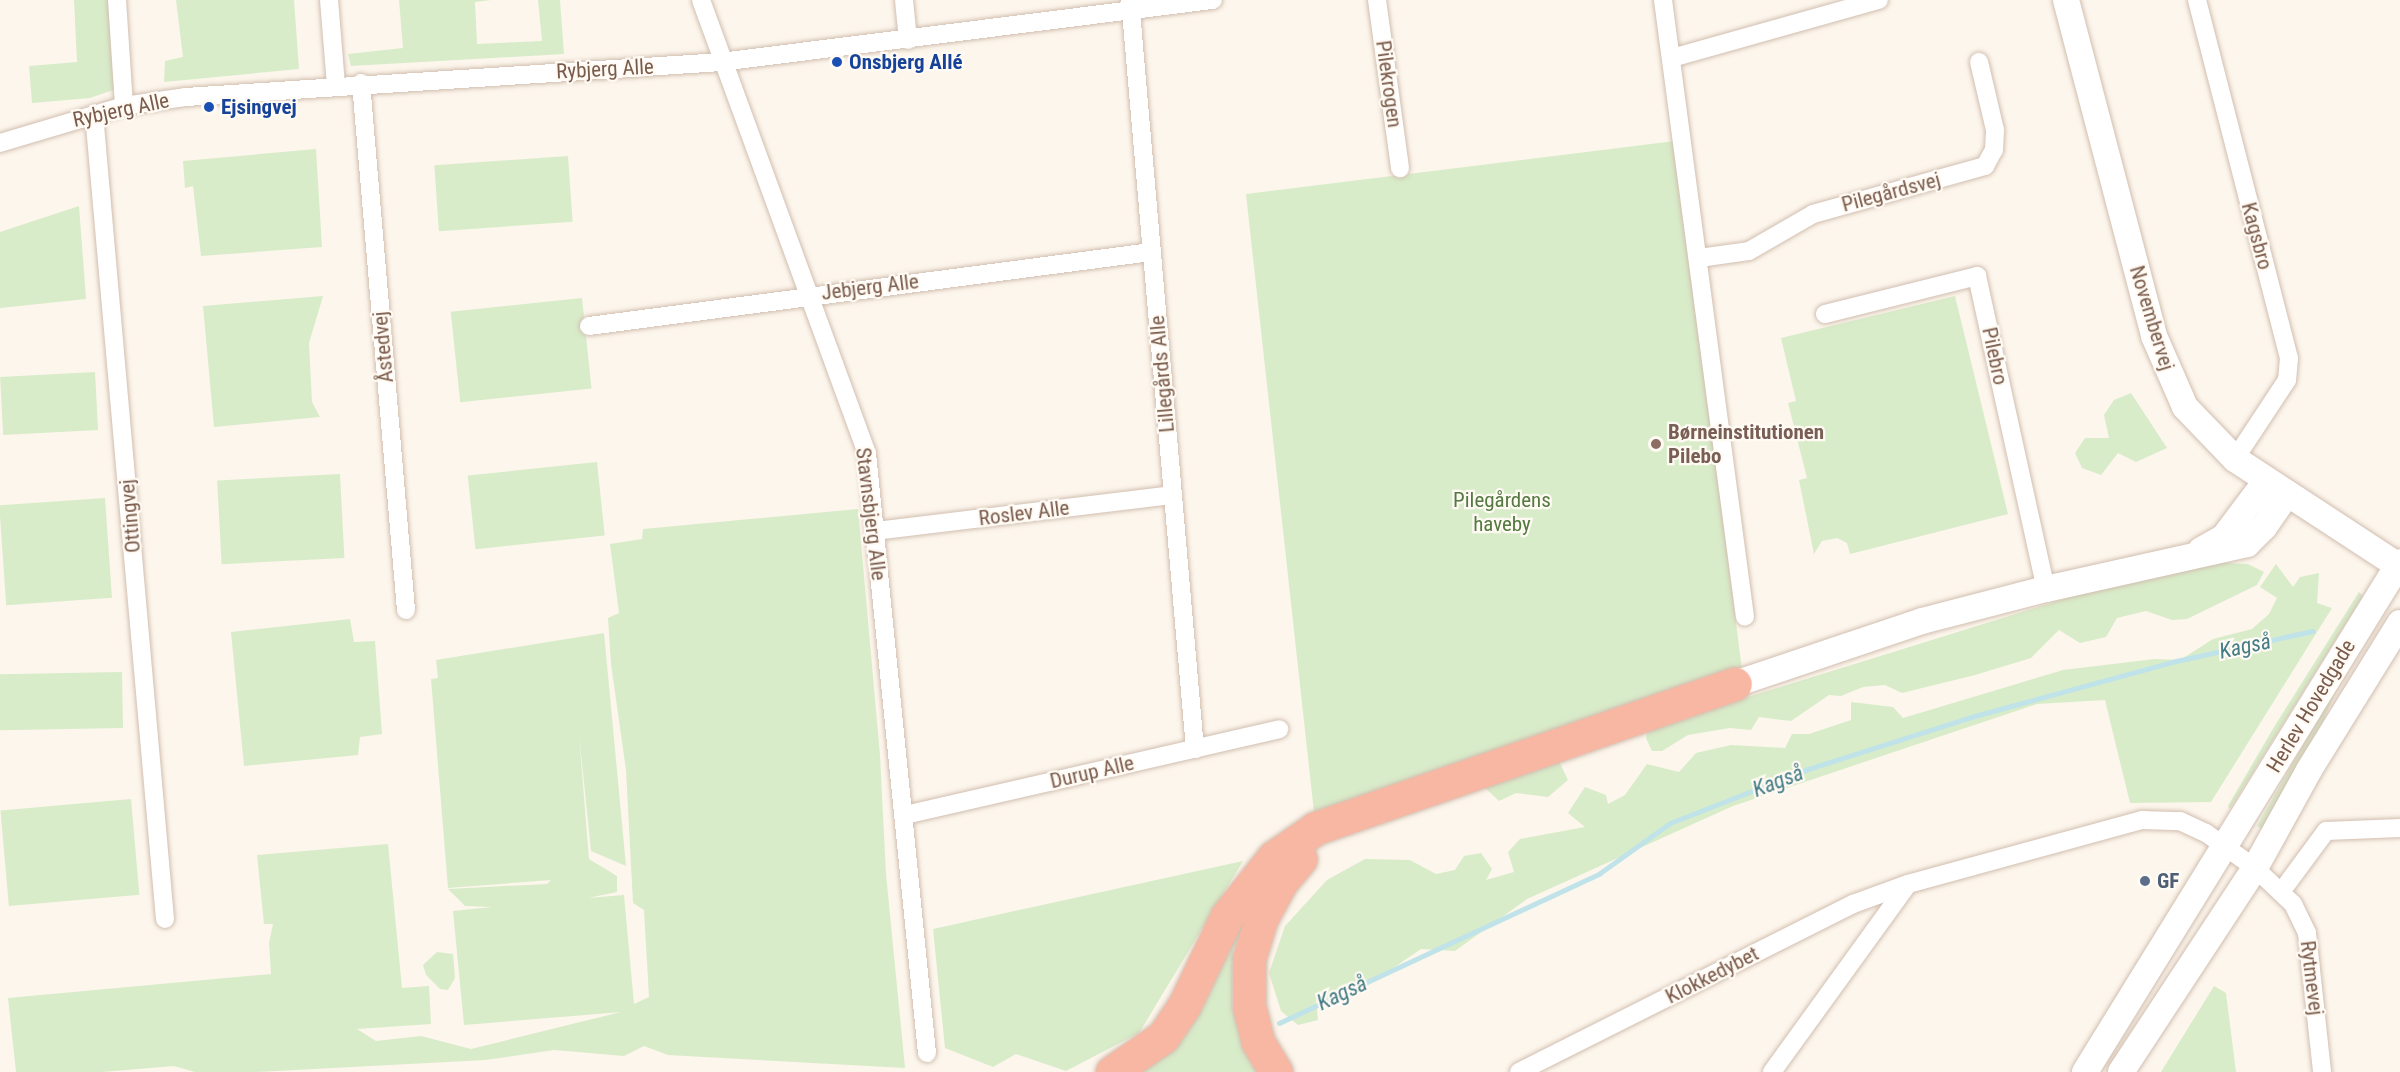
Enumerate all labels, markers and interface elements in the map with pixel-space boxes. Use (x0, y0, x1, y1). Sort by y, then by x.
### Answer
street label: Pilekrogen (1370, 39, 1408, 129)
place label: Onsbjerg Allé (849, 49, 962, 75)
street label: Rybjerg Alle (556, 54, 654, 84)
marker: Onsbjerg Allé (830, 55, 844, 69)
street label: Rybjerg Alle (71, 88, 171, 132)
place label: Ejsingvej (221, 94, 297, 120)
marker: Ejsingvej (202, 100, 216, 114)
street label: Pilegårdsvej (1839, 167, 1943, 217)
street label: Kagsbro (2236, 200, 2278, 272)
street label: Novembervej (2124, 263, 2180, 373)
street label: Jebjerg Alle (820, 269, 920, 305)
street label: Åstedvej (367, 310, 399, 384)
street label: Lillegårds Alle (1144, 314, 1180, 434)
street label: Pilebro (1977, 325, 2013, 387)
place label: Børneinstitutionen Pilebo (1668, 419, 1824, 469)
marker: Børneinstitutionen Pilebo (1649, 437, 1663, 451)
street label: Stavnsbjerg Alle (850, 446, 892, 582)
street label: Ottingvej (114, 478, 146, 554)
park label: Pilegårdens haveby (1453, 487, 1551, 537)
street label: Roslev Alle (977, 495, 1071, 531)
water label: Kagså (2217, 628, 2273, 664)
street label: Herlev Hovedgade (2261, 635, 2361, 777)
street label: Durup Alle (1048, 750, 1136, 794)
water label: Kagså (1749, 759, 1807, 803)
place label: GF (2157, 868, 2179, 894)
marker: GF (2138, 874, 2152, 888)
street label: Rytmevej (2295, 939, 2329, 1017)
street label: Klokkedybet (1661, 941, 1763, 1009)
water label: Kagså (1313, 970, 1371, 1016)

